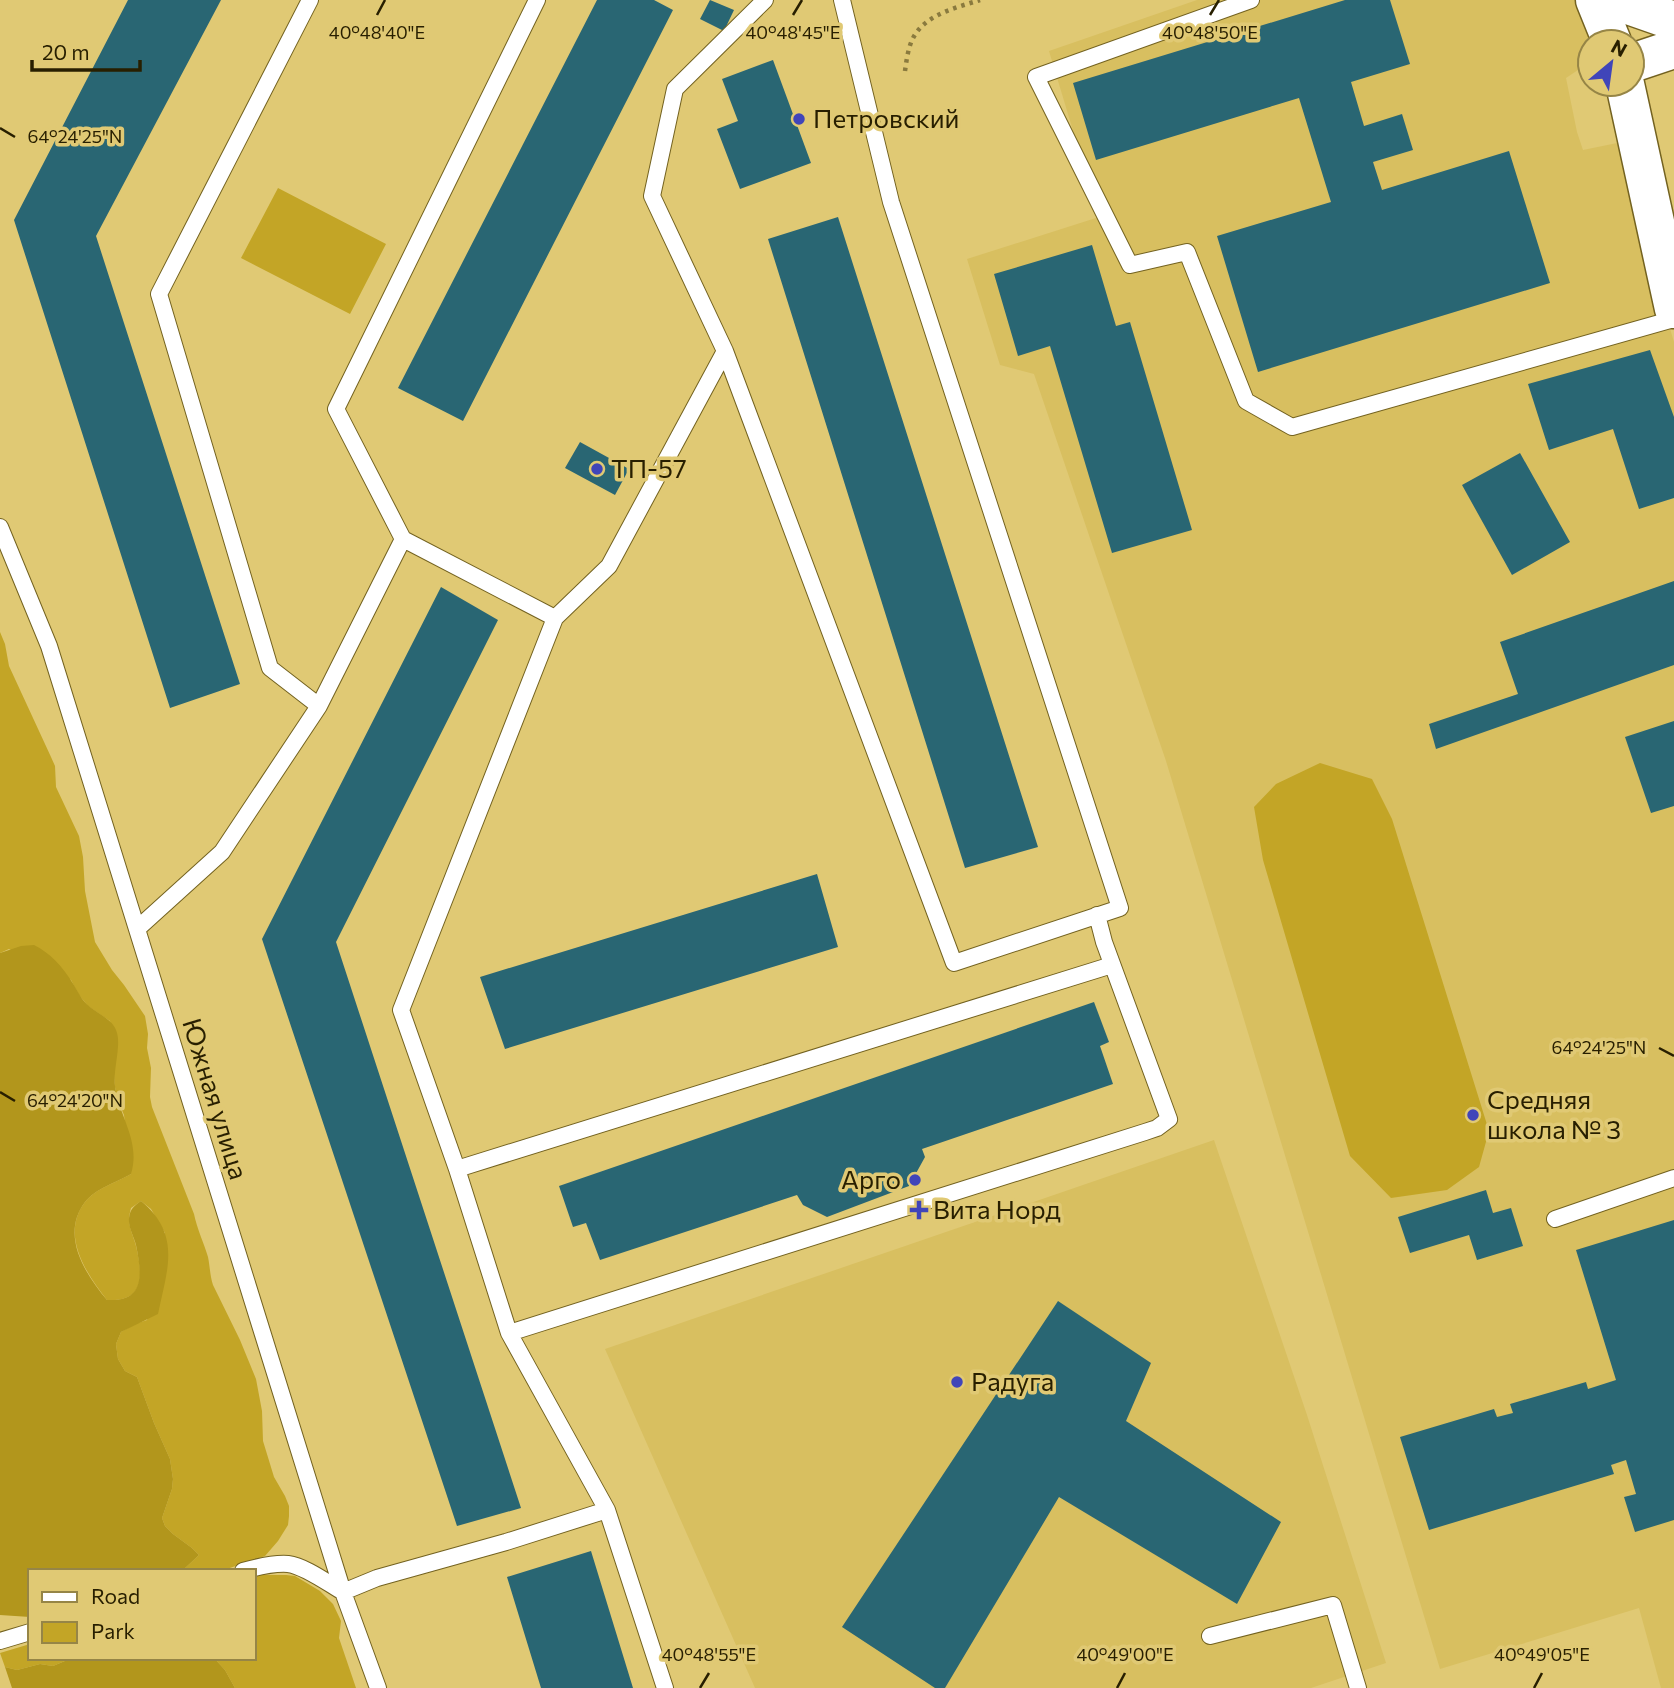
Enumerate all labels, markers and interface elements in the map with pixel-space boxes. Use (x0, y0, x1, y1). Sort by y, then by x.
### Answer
text: 40°48'40"E (329, 21, 425, 43)
text: 40°48'45"E (746, 21, 840, 43)
text: 40°48'50"E (1162, 21, 1258, 43)
scale bar (32, 28, 140, 72)
north arrow (1576, 28, 1646, 98)
text: N (1608, 34, 1631, 61)
text: 20 m (42, 39, 90, 64)
place label: Петровский (813, 102, 959, 133)
marker: Петровский (791, 111, 807, 127)
text: 64°24'25"N (28, 125, 122, 147)
place label: ТП-57 (611, 452, 687, 483)
marker: ТП-57 (589, 461, 605, 477)
street label: Южная улица (177, 1014, 256, 1183)
text: 64°24'25"N (1552, 1036, 1646, 1058)
place label: Средняя школа № 3 (1487, 1083, 1621, 1144)
text: 64°24'20"N (27, 1089, 123, 1111)
marker: Средняя школа № 3 (1465, 1107, 1481, 1123)
place label: Арго (841, 1163, 901, 1194)
marker: Арго (907, 1172, 923, 1188)
place label: Вита Норд (933, 1193, 1061, 1224)
marker: Вита Норд (911, 1202, 927, 1218)
place label: Радуга (971, 1365, 1054, 1396)
marker: Радуга (949, 1374, 965, 1390)
legend (28, 1569, 256, 1660)
text: Road (91, 1583, 140, 1608)
text: Park (91, 1618, 135, 1643)
text: 40°48'55"E (662, 1643, 756, 1665)
text: 40°49'00"E (1076, 1643, 1174, 1665)
text: 40°49'05"E (1494, 1643, 1590, 1665)

